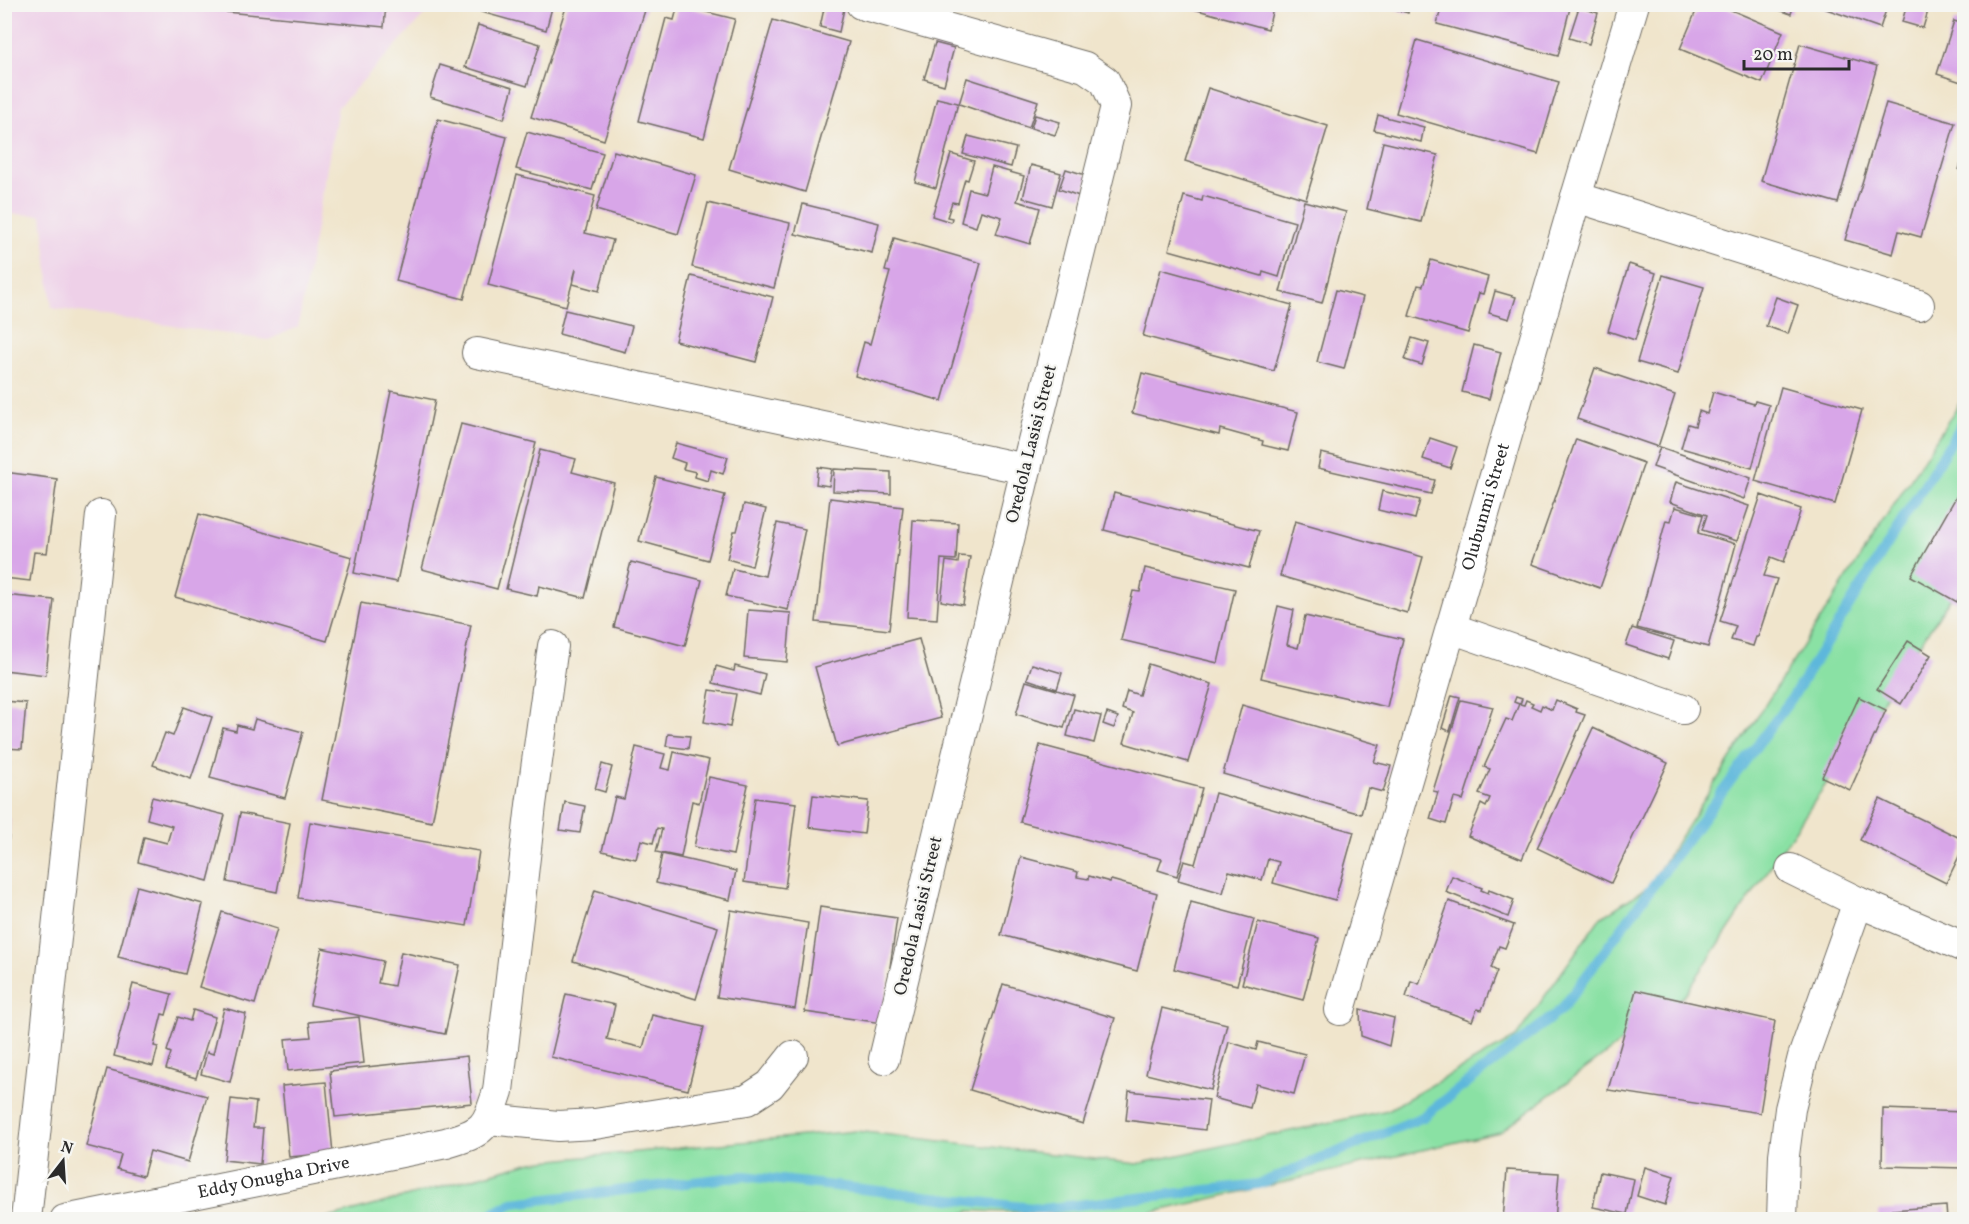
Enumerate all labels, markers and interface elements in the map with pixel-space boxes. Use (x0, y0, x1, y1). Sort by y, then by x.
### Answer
scale bar (1744, 33, 1849, 71)
text: 20 m (1753, 43, 1793, 68)
street label: Oredola Lasisi Street (1000, 362, 1064, 526)
street label: Olubunmi Street (1456, 440, 1516, 573)
street label: Oredola Lasisi Street (889, 834, 949, 998)
north arrow (33, 1131, 93, 1191)
text: N (58, 1136, 76, 1161)
street label: Eddy Onugha Drive (196, 1150, 352, 1205)

